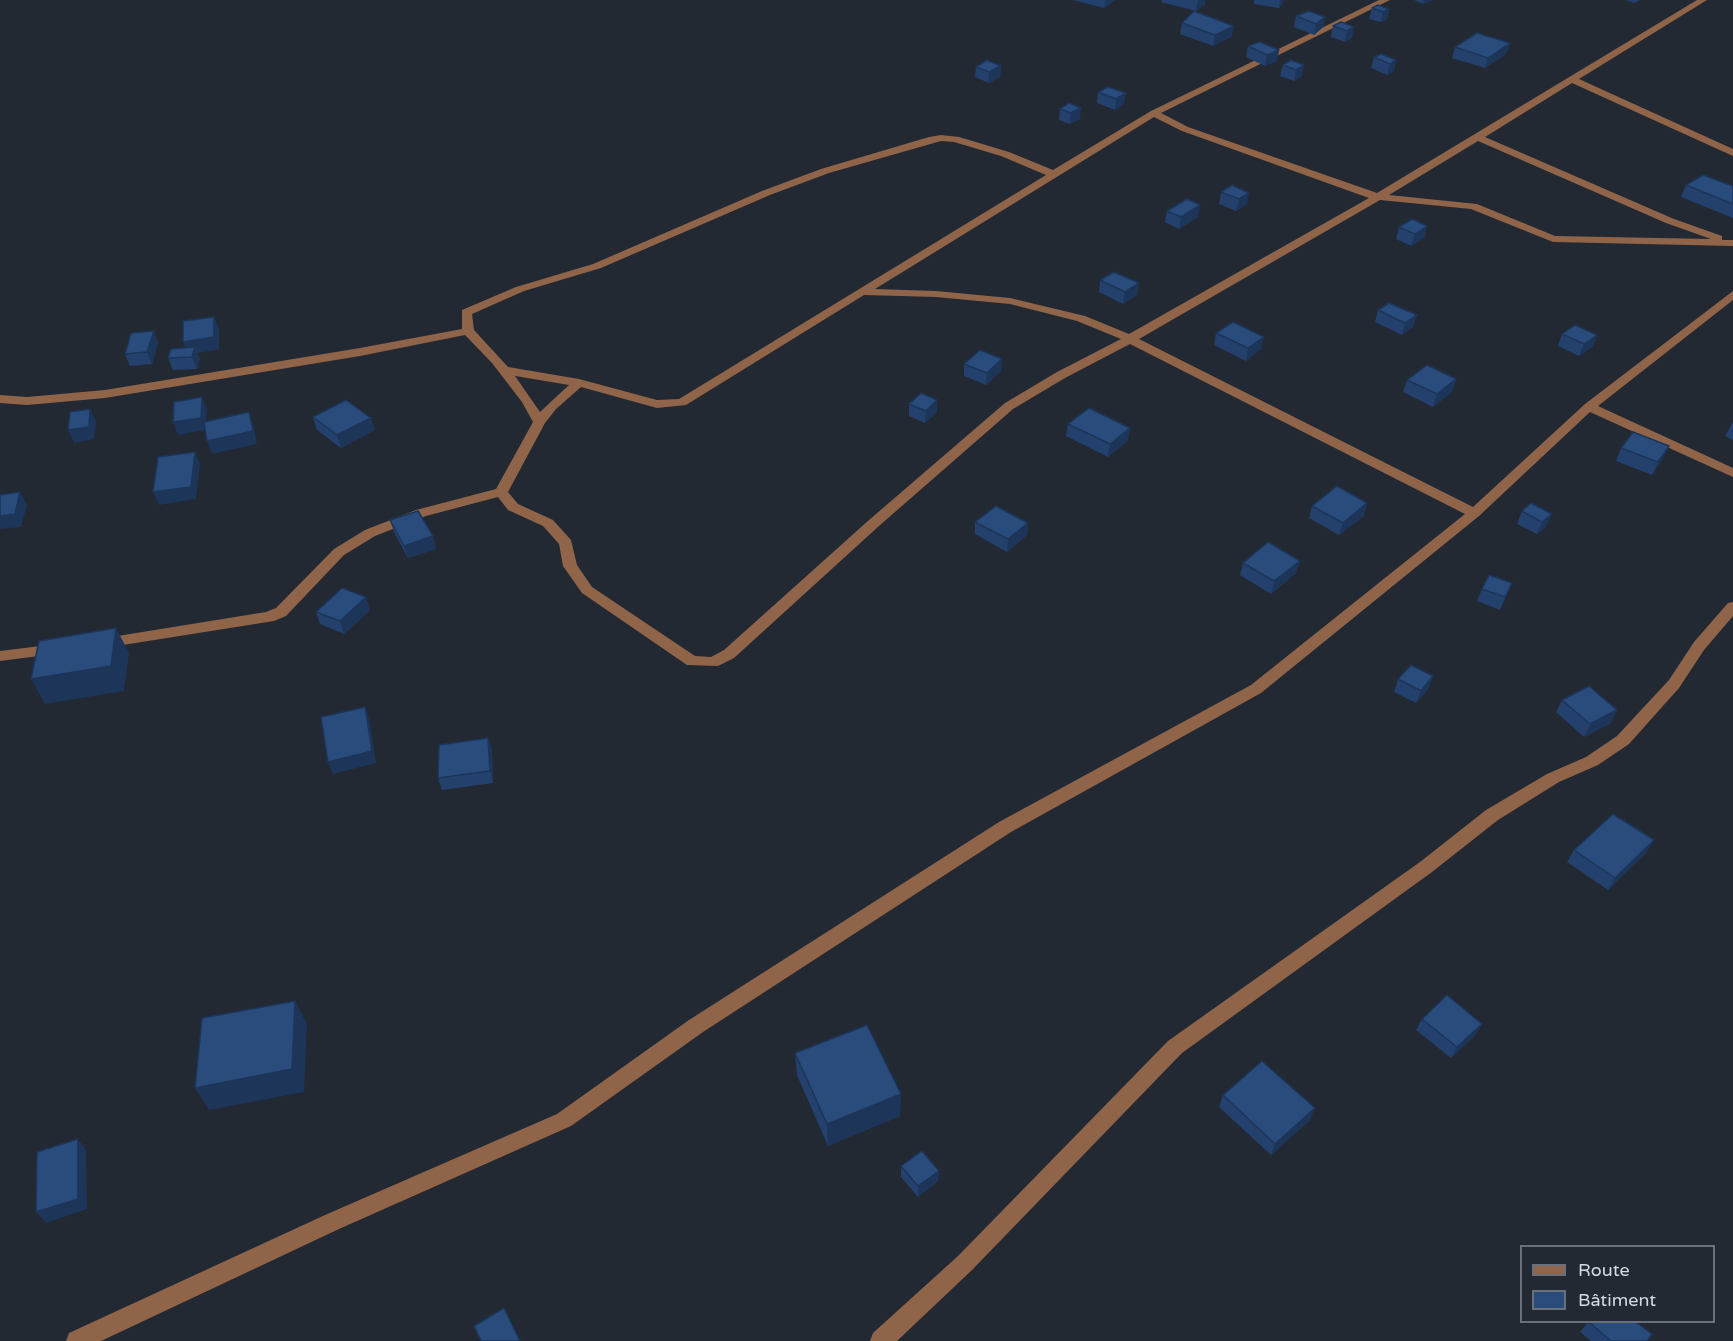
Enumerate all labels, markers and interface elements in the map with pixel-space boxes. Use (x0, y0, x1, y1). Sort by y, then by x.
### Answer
legend (1520, 1245, 1715, 1323)
text: Route (1578, 1259, 1630, 1281)
text: Bâtiment (1578, 1289, 1656, 1311)

